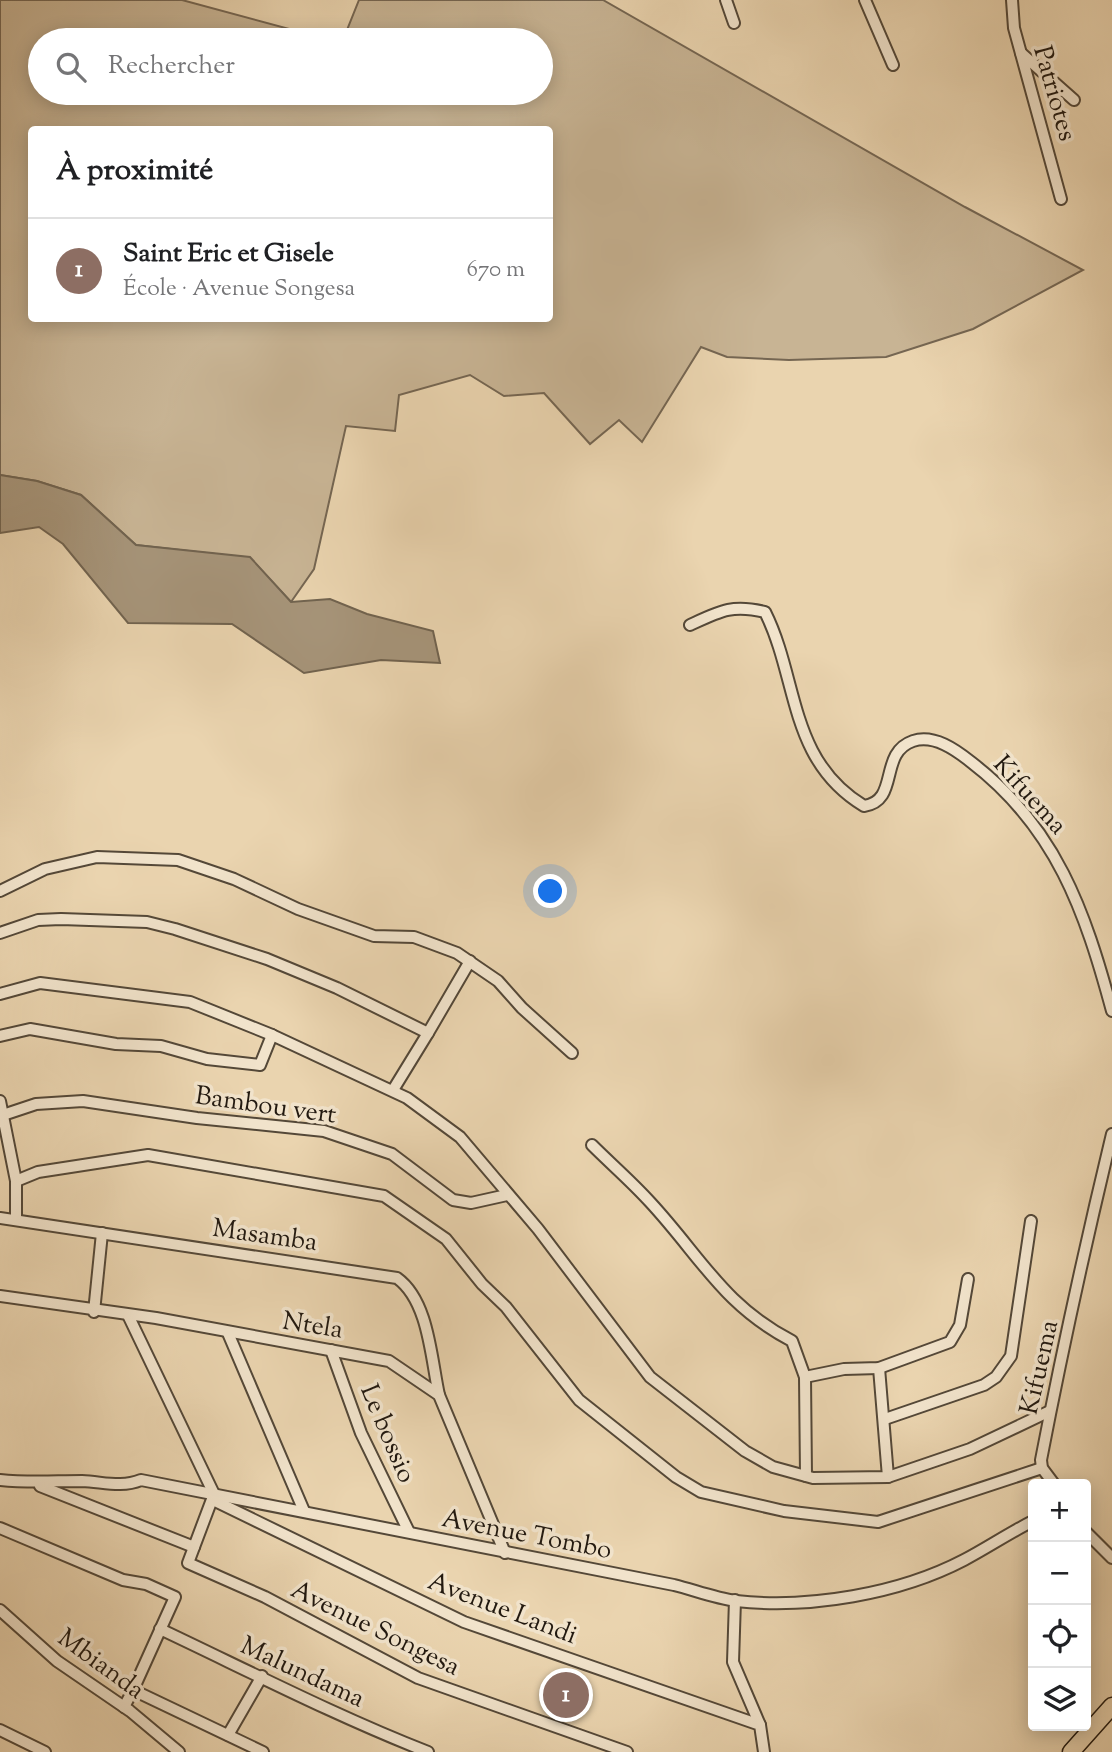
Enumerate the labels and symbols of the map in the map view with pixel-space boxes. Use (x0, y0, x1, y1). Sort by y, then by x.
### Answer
street label: Patriotes (1022, 42, 1085, 146)
street label: Kifuema (983, 748, 1075, 844)
your location (533, 874, 567, 908)
street label: Bambou vert (193, 1078, 339, 1135)
street label: Masamba (210, 1211, 319, 1262)
street label: Ntela (280, 1303, 346, 1349)
street label: Kifuema (1012, 1317, 1069, 1418)
street label: Le bossio (349, 1379, 424, 1489)
street label: Avenue Tombo (438, 1501, 615, 1570)
street label: Avenue Landi (422, 1564, 582, 1655)
street label: Avenue Songesa (284, 1572, 466, 1686)
street label: Mbianda (49, 1621, 152, 1709)
street label: Malundama (234, 1628, 370, 1718)
pin: 1 (543, 1669, 589, 1721)

